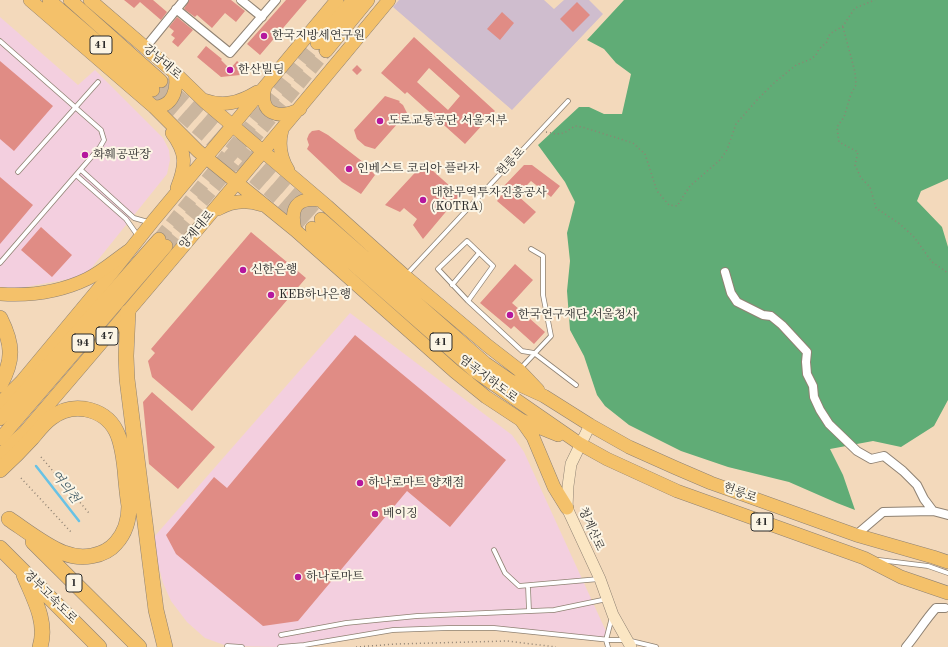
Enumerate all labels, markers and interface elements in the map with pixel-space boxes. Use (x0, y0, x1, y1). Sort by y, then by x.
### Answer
place label: 한국지방세연구원 (272, 29, 365, 43)
marker: 한국지방세연구원 (259, 31, 269, 41)
road number: 41 (90, 36, 112, 54)
street label: 강남대로 (140, 41, 184, 83)
place label: 한산빌딩 (238, 63, 284, 77)
marker: 한산빌딩 (225, 65, 235, 75)
place label: 도로교통공단 서울지부 (388, 114, 507, 128)
marker: 도로교통공단 서울지부 (375, 116, 385, 126)
street label: 헌릉로 (494, 144, 528, 180)
place label: 화훼공판장 (93, 148, 151, 162)
marker: 화훼공판장 (80, 150, 90, 160)
place label: 인베스트 코리아 플라자 (357, 162, 480, 176)
marker: 인베스트 코리아 플라자 (344, 164, 354, 174)
place label: 대한무역투자진흥공사 (KOTRA) (431, 186, 547, 214)
marker: 대한무역투자진흥공사 (KOTRA) (418, 195, 428, 205)
street label: 양재대로 (177, 208, 217, 252)
place label: 신한은행 (251, 263, 297, 277)
marker: 신한은행 (238, 265, 248, 275)
place label: KEB하나은행 (279, 288, 351, 302)
marker: KEB하나은행 (266, 290, 276, 300)
place label: 한국연구재단 서울청사 (518, 308, 637, 322)
marker: 한국연구재단 서울청사 (505, 310, 515, 320)
road number: 47 (96, 327, 118, 345)
road number: 41 (430, 333, 452, 351)
road number: 94 (72, 334, 94, 352)
street label: 염곡지하도로 (456, 352, 520, 406)
water label: 여의천 (47, 467, 83, 507)
place label: 하나로마트 양재점 (368, 476, 464, 490)
marker: 하나로마트 양재점 (355, 478, 365, 488)
street label: 헌릉로 (721, 480, 759, 506)
street label: 청계산로 (575, 505, 607, 553)
place label: 베이징 (383, 507, 418, 521)
marker: 베이징 (370, 509, 380, 519)
road number: 41 (751, 513, 773, 531)
street label: 경부고속도로 (20, 567, 80, 627)
place label: 하나로마트 (306, 570, 364, 584)
marker: 하나로마트 (293, 572, 303, 582)
road number: 1 (66, 574, 82, 592)

